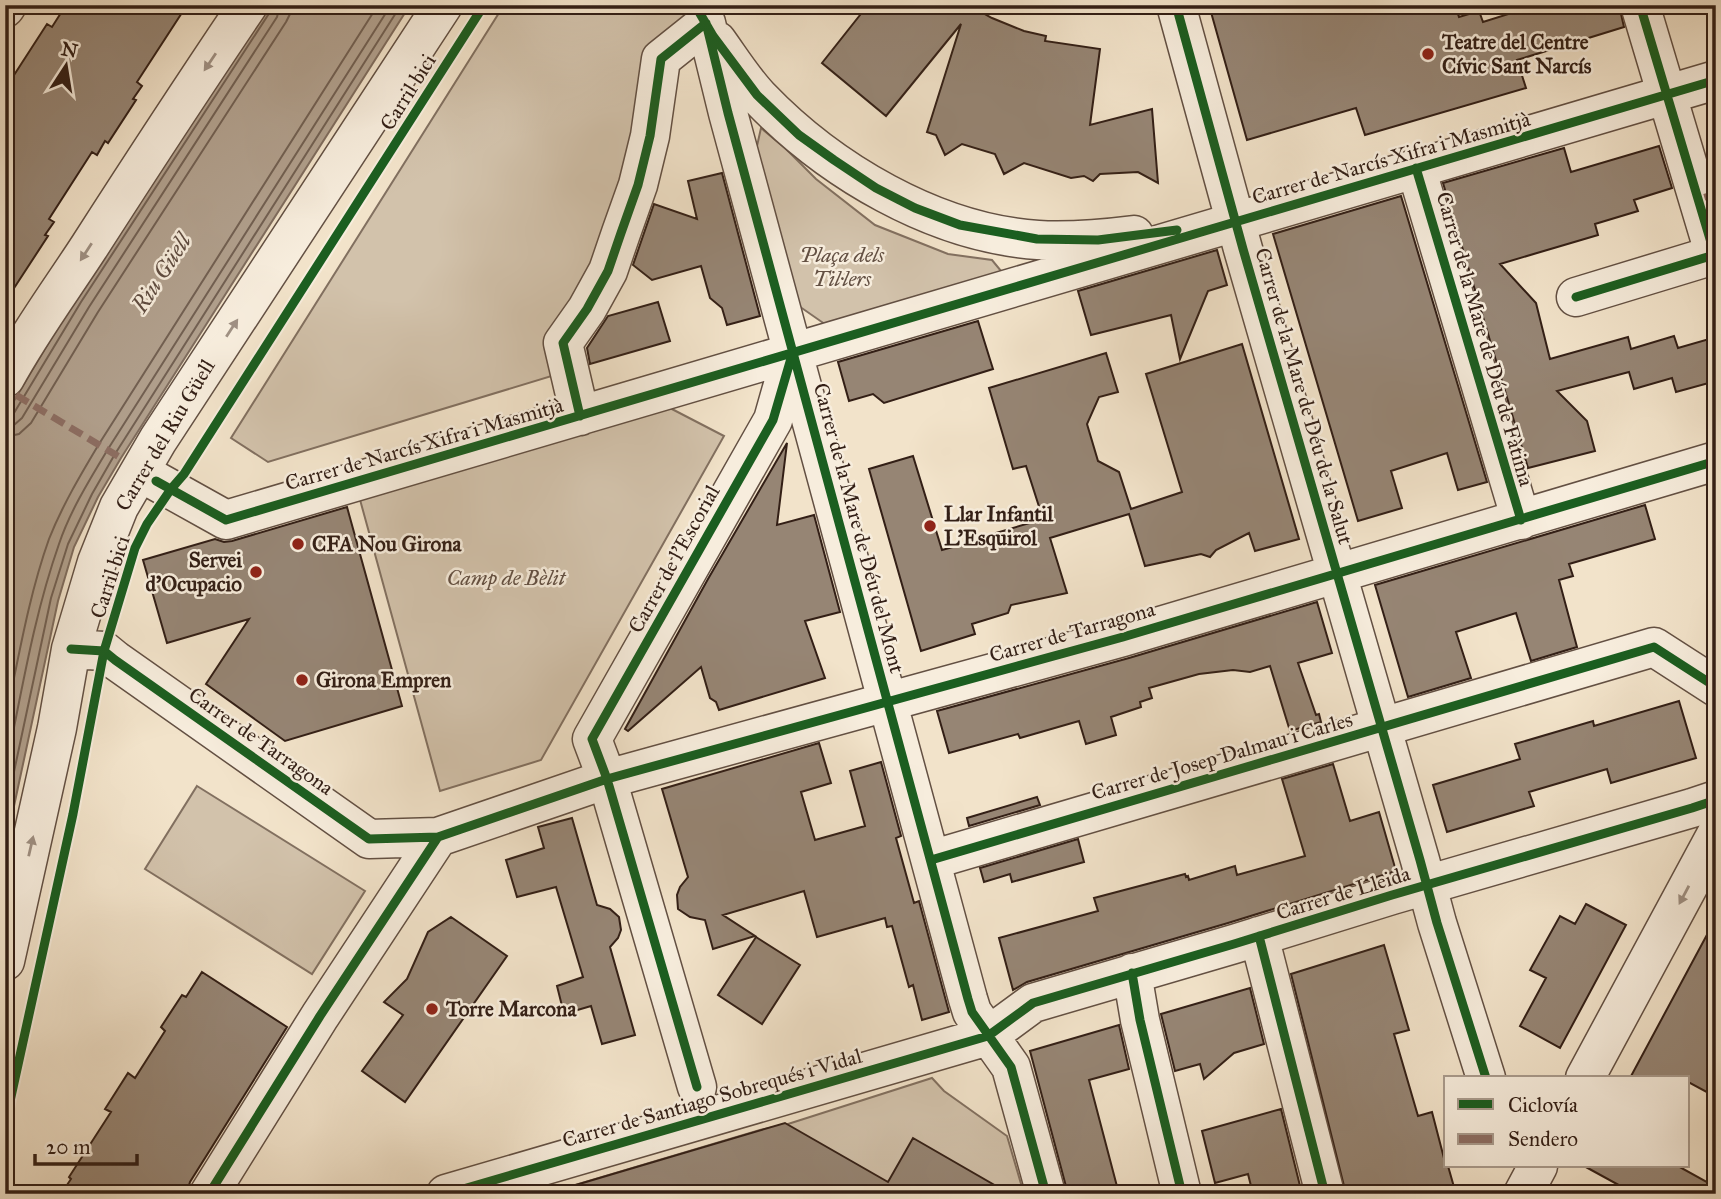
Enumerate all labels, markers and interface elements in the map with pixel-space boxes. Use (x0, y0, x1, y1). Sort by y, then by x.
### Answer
place label: Teatre del Centre Cívic Sant Narcís (1441, 29, 1592, 79)
north arrow (32, 32, 102, 102)
text: N (59, 37, 80, 63)
marker: Teatre del Centre Cívic Sant Narcís (1420, 46, 1436, 62)
street label: Carril bici (374, 49, 442, 135)
one-way arrow (204, 52, 217, 71)
street label: Carrer de Narcís Xifra i Masmitjà (1249, 106, 1533, 210)
street label: Carrer de la Mare de Déu de Fàtima (1430, 189, 1540, 489)
water label: Riu Güell (125, 227, 198, 318)
park label: Plaça dels Til·lers (800, 242, 885, 292)
one-way arrow (79, 243, 92, 262)
street label: Carrer de la Mare de Déu de la Salut (1249, 245, 1359, 548)
one-way arrow (225, 318, 238, 337)
street label: Carrer del Riu Güell (110, 354, 221, 515)
street label: Carrer de la Mare de Déu del Mont (808, 380, 910, 677)
street label: Carrer de Narcís Xifra i Masmitjà (282, 392, 566, 496)
street label: Carrer de l'Escorial (623, 480, 726, 637)
place label: Llar Infantil L'Esquirol (944, 501, 1054, 551)
marker: Llar Infantil L'Esquirol (922, 518, 938, 534)
place label: CFA Nou Girona (312, 531, 463, 557)
street label: Carril bici (84, 532, 136, 622)
marker: CFA Nou Girona (290, 536, 306, 552)
place label: Servei d'Ocupacio (146, 547, 242, 597)
marker: Servei d'Ocupacio (248, 564, 264, 580)
park label: Camp de Bèlit (447, 565, 567, 591)
street label: Carrer de Tarragona (986, 596, 1158, 668)
place label: Girona Empren (316, 667, 452, 693)
marker: Girona Empren (294, 672, 310, 688)
street label: Carrer de Tarragona (183, 681, 339, 801)
street label: Carrer de Josep Dalmau i Carles (1088, 706, 1356, 806)
one-way arrow (25, 835, 36, 857)
street label: Carrer de Lleida (1273, 860, 1413, 926)
one-way arrow (1678, 885, 1690, 905)
place label: Torre Marcona (445, 996, 577, 1022)
marker: Torre Marcona (424, 1001, 440, 1017)
street label: Carrer de Santiago Sobrequés i Vidal (559, 1043, 865, 1153)
legend (1444, 1076, 1690, 1168)
text: Ciclovía (1508, 1092, 1578, 1118)
scale bar (35, 1122, 136, 1166)
text: Sendero (1508, 1126, 1578, 1152)
text: 20 m (46, 1134, 91, 1160)

